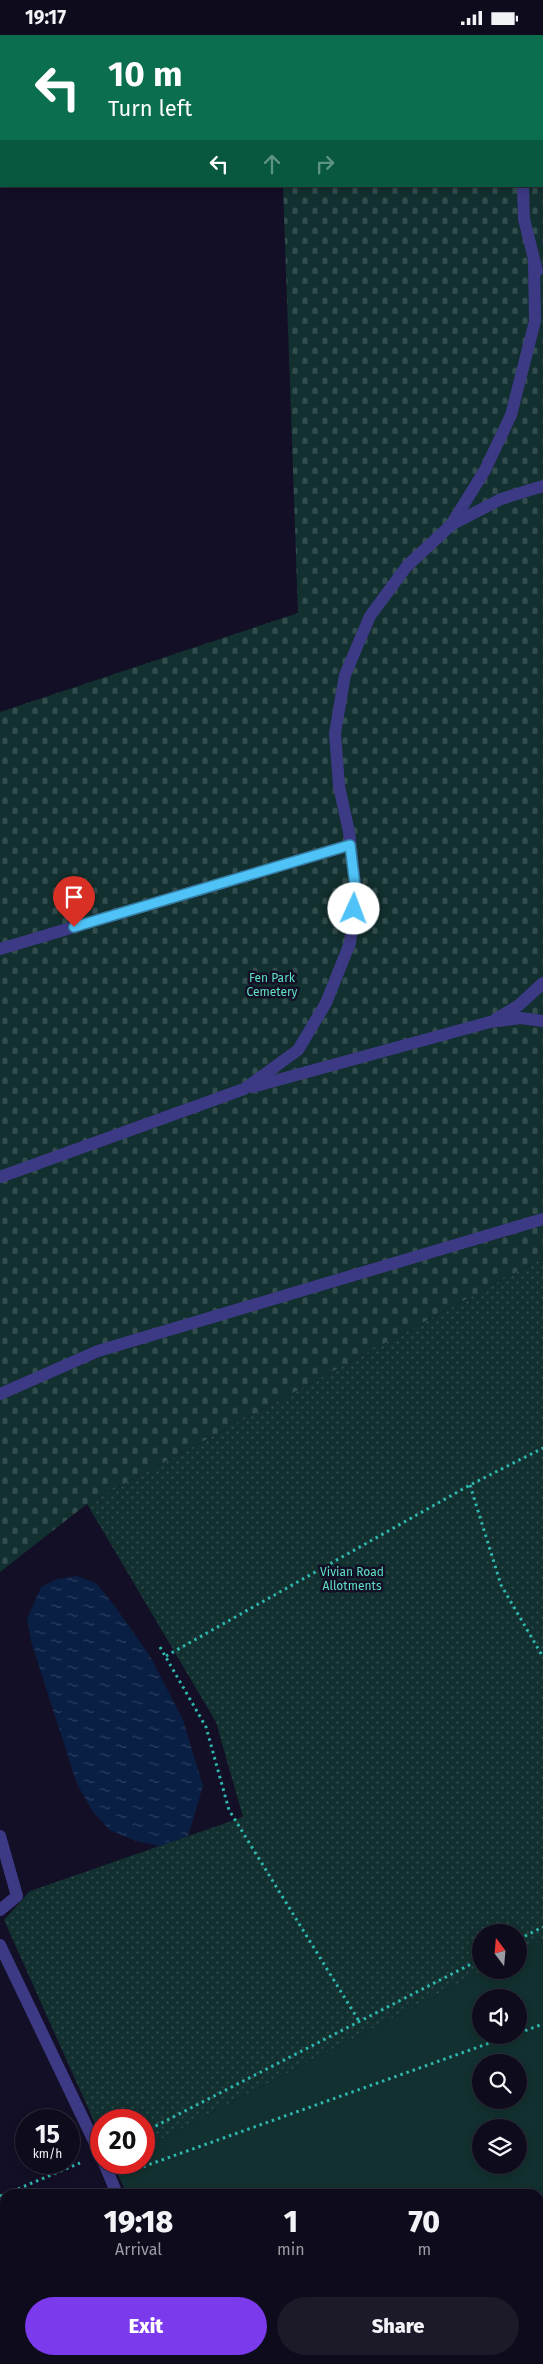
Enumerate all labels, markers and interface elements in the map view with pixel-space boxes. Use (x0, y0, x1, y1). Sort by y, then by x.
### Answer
text: 19:17 (25, 6, 66, 29)
text: 10 m (108, 53, 183, 95)
icon: left (25, 55, 90, 120)
text: Turn left (108, 95, 192, 122)
icon: left (205, 150, 233, 178)
icon: ahead (258, 150, 286, 178)
icon: right (311, 150, 339, 178)
pin (53, 876, 95, 927)
position arrow (327, 882, 379, 934)
icon: arrive (60, 883, 88, 911)
park label: Fen Park Cemetery (246, 971, 298, 999)
park label: Vivian Road Allotments (320, 1565, 384, 1593)
north arrow (472, 1924, 528, 1979)
map controls (472, 1924, 527, 2174)
button: sound (472, 1989, 527, 2044)
button: search (472, 2054, 527, 2109)
speed limit sign: 20 (90, 2109, 155, 2174)
button: layers (472, 2119, 527, 2174)
text: 15 (35, 2120, 60, 2150)
text: km/h (33, 2147, 62, 2161)
text: 19:18 (104, 2204, 173, 2240)
text: 1 (284, 2204, 298, 2240)
text: 70 (408, 2204, 440, 2240)
text: Arrival (115, 2240, 162, 2259)
text: min (277, 2240, 305, 2259)
text: m (417, 2240, 431, 2259)
button: Exit (25, 2297, 267, 2355)
button: Share (277, 2297, 519, 2355)

